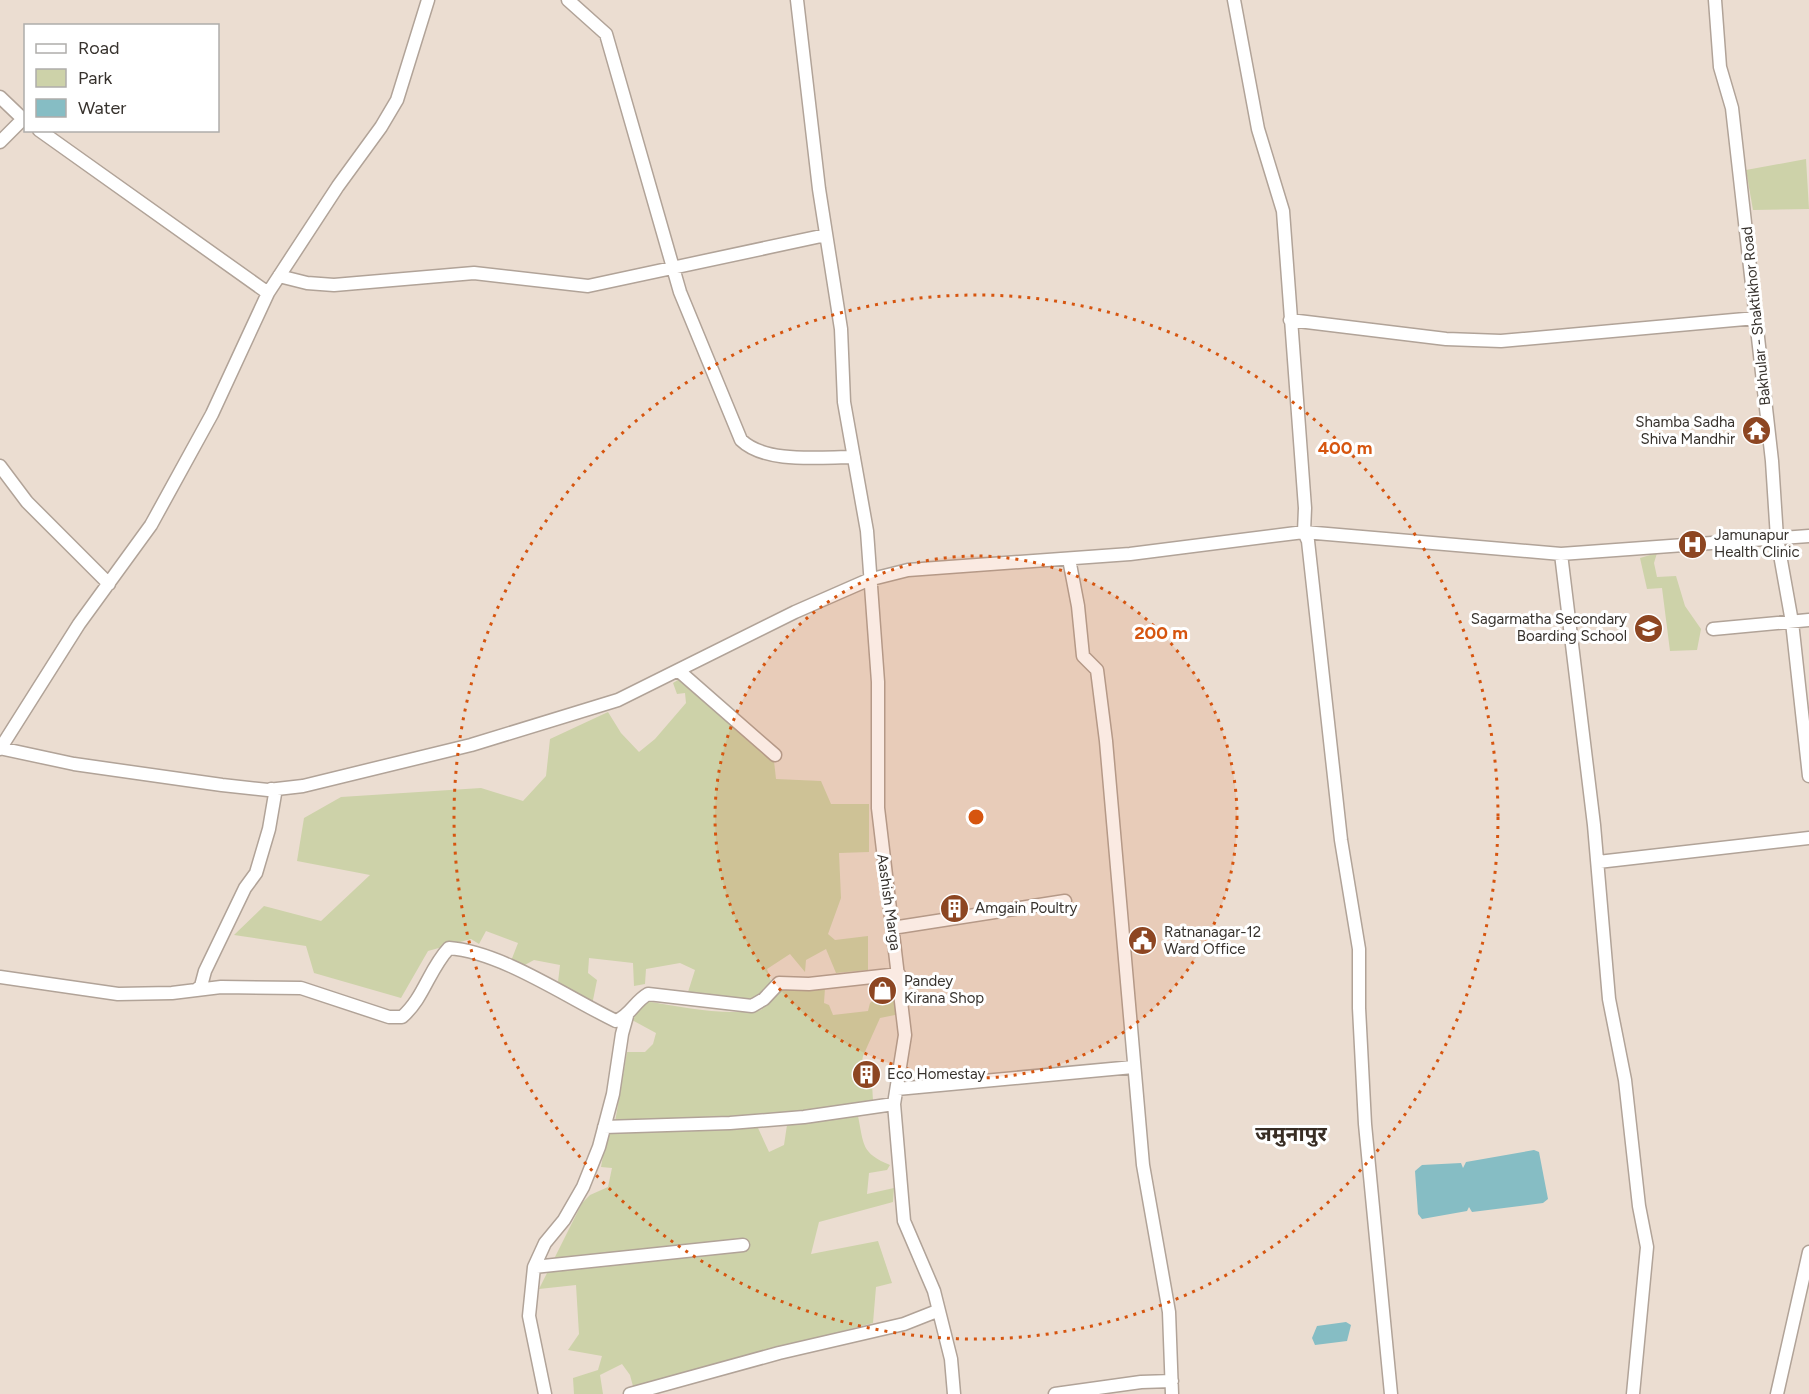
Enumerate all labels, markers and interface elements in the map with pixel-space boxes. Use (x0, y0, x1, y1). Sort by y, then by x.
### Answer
legend (24, 24, 219, 132)
text: Road (78, 37, 119, 59)
text: Park (78, 67, 113, 89)
text: Water (78, 97, 126, 119)
street label: Bakhular - Shaktikhor Road (1738, 226, 1774, 406)
place label: Shamba Sadha Shiva Mandhir (1635, 413, 1735, 448)
temple icon: Shamba Sadha Shiva Mandhir (1740, 415, 1772, 447)
text: 400 m (1318, 437, 1372, 459)
place label: Jamunapur Health Clinic (1714, 526, 1800, 561)
hospital icon: Jamunapur Health Clinic (1677, 528, 1709, 560)
place label: Sagarmatha Secondary Boarding School (1471, 610, 1627, 645)
school or university icon: Sagarmatha Secondary Boarding School (1632, 612, 1664, 644)
text: 200 m (1134, 622, 1188, 644)
centre of rings (966, 807, 986, 827)
street label: Aashish Marga (873, 852, 905, 952)
building icon: Amgain Poultry (938, 892, 970, 924)
place label: Amgain Poultry (975, 899, 1078, 917)
place label: Ratnanagar-12 Ward Office (1164, 923, 1261, 958)
public building icon: Ratnanagar-12 Ward Office (1127, 925, 1159, 957)
place label: Pandey Kirana Shop (904, 972, 984, 1007)
shop icon: Pandey Kirana Shop (867, 974, 899, 1006)
building icon: Eco Homestay (850, 1058, 882, 1090)
place label: Eco Homestay (887, 1065, 985, 1083)
district label: जमुनापुर (1255, 1121, 1327, 1147)

